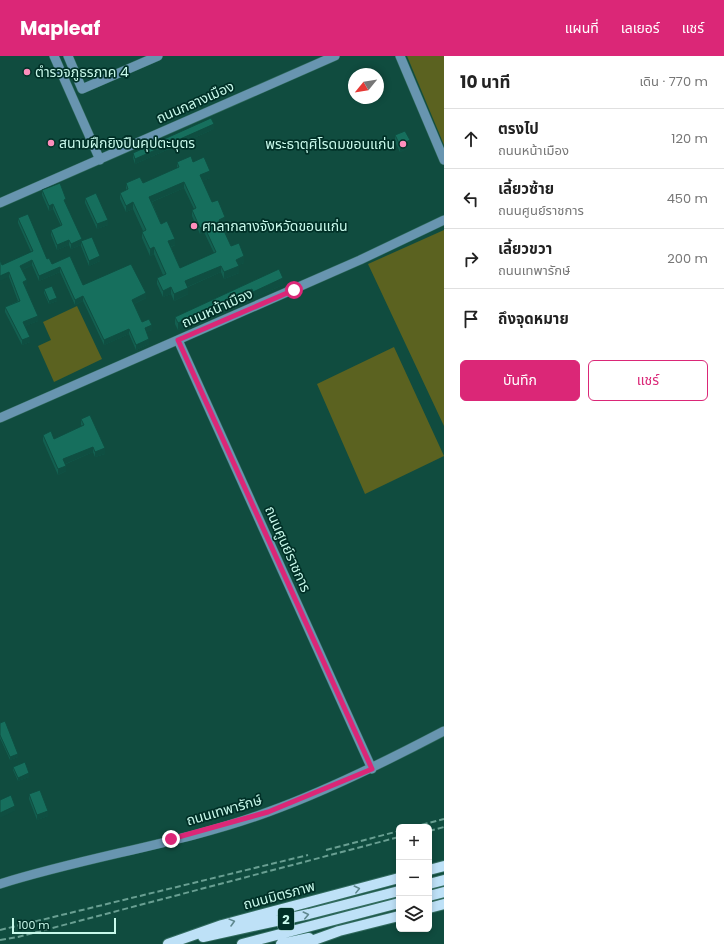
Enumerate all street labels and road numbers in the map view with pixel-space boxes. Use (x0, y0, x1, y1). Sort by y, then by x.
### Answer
street label: ถนนกลางเมือง (153, 76, 237, 128)
street label: ถนนหน้าเมือง (178, 283, 256, 333)
street label: ถนนศูนย์ราชการ (260, 503, 316, 595)
street label: ถนนเทพารักษ์ (184, 790, 264, 830)
street label: ถนนมิตรภาพ (241, 876, 317, 914)
road number: 2 (278, 908, 294, 930)

